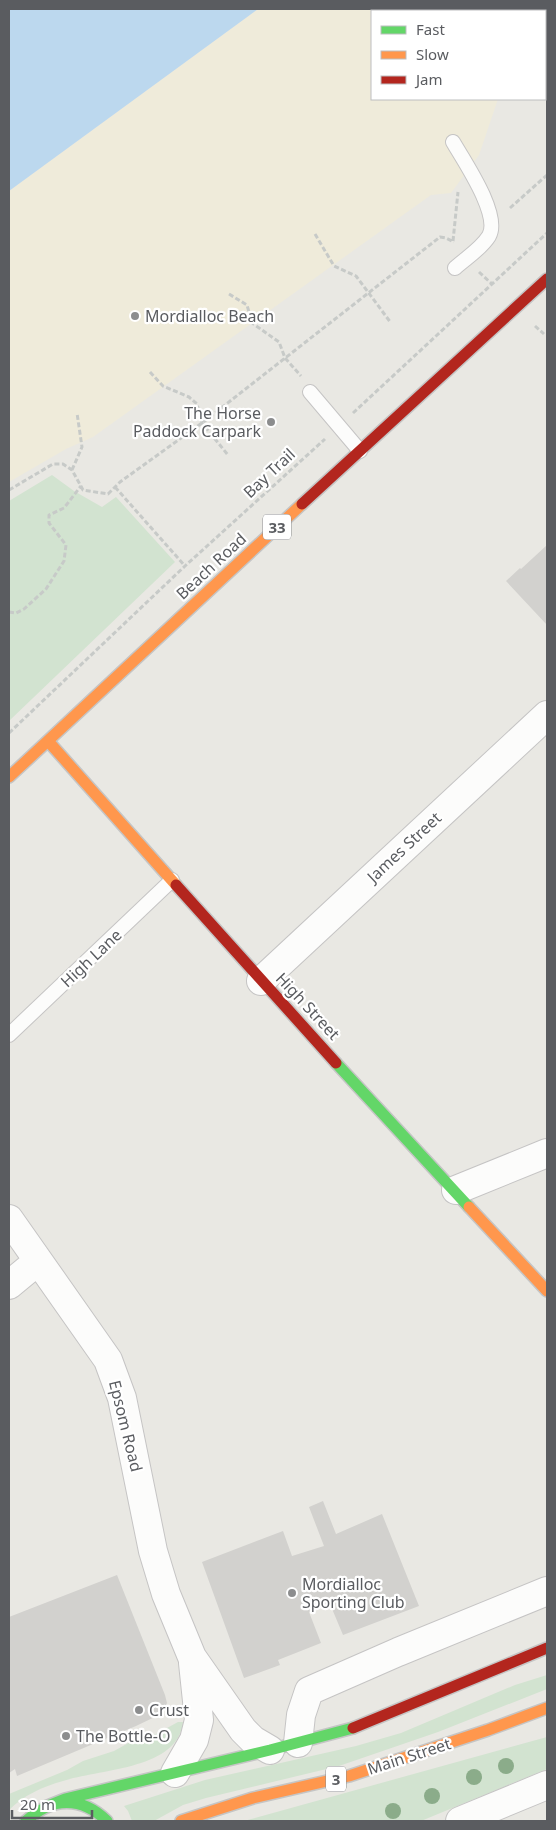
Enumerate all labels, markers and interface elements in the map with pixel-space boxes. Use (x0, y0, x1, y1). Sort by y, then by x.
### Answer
legend (371, 10, 546, 100)
text: Fast (416, 19, 445, 39)
text: Slow (416, 44, 449, 64)
text: Jam (414, 69, 443, 89)
place label: Mordialloc Beach (145, 305, 274, 327)
marker: Mordialloc Beach (129, 310, 141, 322)
place label: The Horse Paddock Carpark (133, 402, 261, 442)
marker: The Horse Paddock Carpark (265, 416, 277, 428)
street label: Bay Trail (238, 443, 300, 503)
road number: 33 (263, 514, 291, 540)
street label: Beach Road (171, 528, 251, 604)
street label: James Street (361, 807, 446, 888)
street label: High Lane (56, 924, 126, 992)
street label: High Street (271, 968, 345, 1045)
street label: Epsom Road (104, 1378, 148, 1474)
place label: Mordialloc Sporting Club (302, 1573, 405, 1613)
marker: Mordialloc Sporting Club (286, 1587, 298, 1599)
place label: Crust (149, 1699, 189, 1721)
marker: Crust (133, 1704, 145, 1716)
place label: The Bottle-O (76, 1725, 170, 1747)
marker: The Bottle-O (60, 1730, 72, 1742)
street label: Main Street (365, 1732, 454, 1780)
road number: 3 (326, 1766, 346, 1792)
scale bar (12, 1788, 92, 1820)
text: 20 m (20, 1794, 55, 1814)

